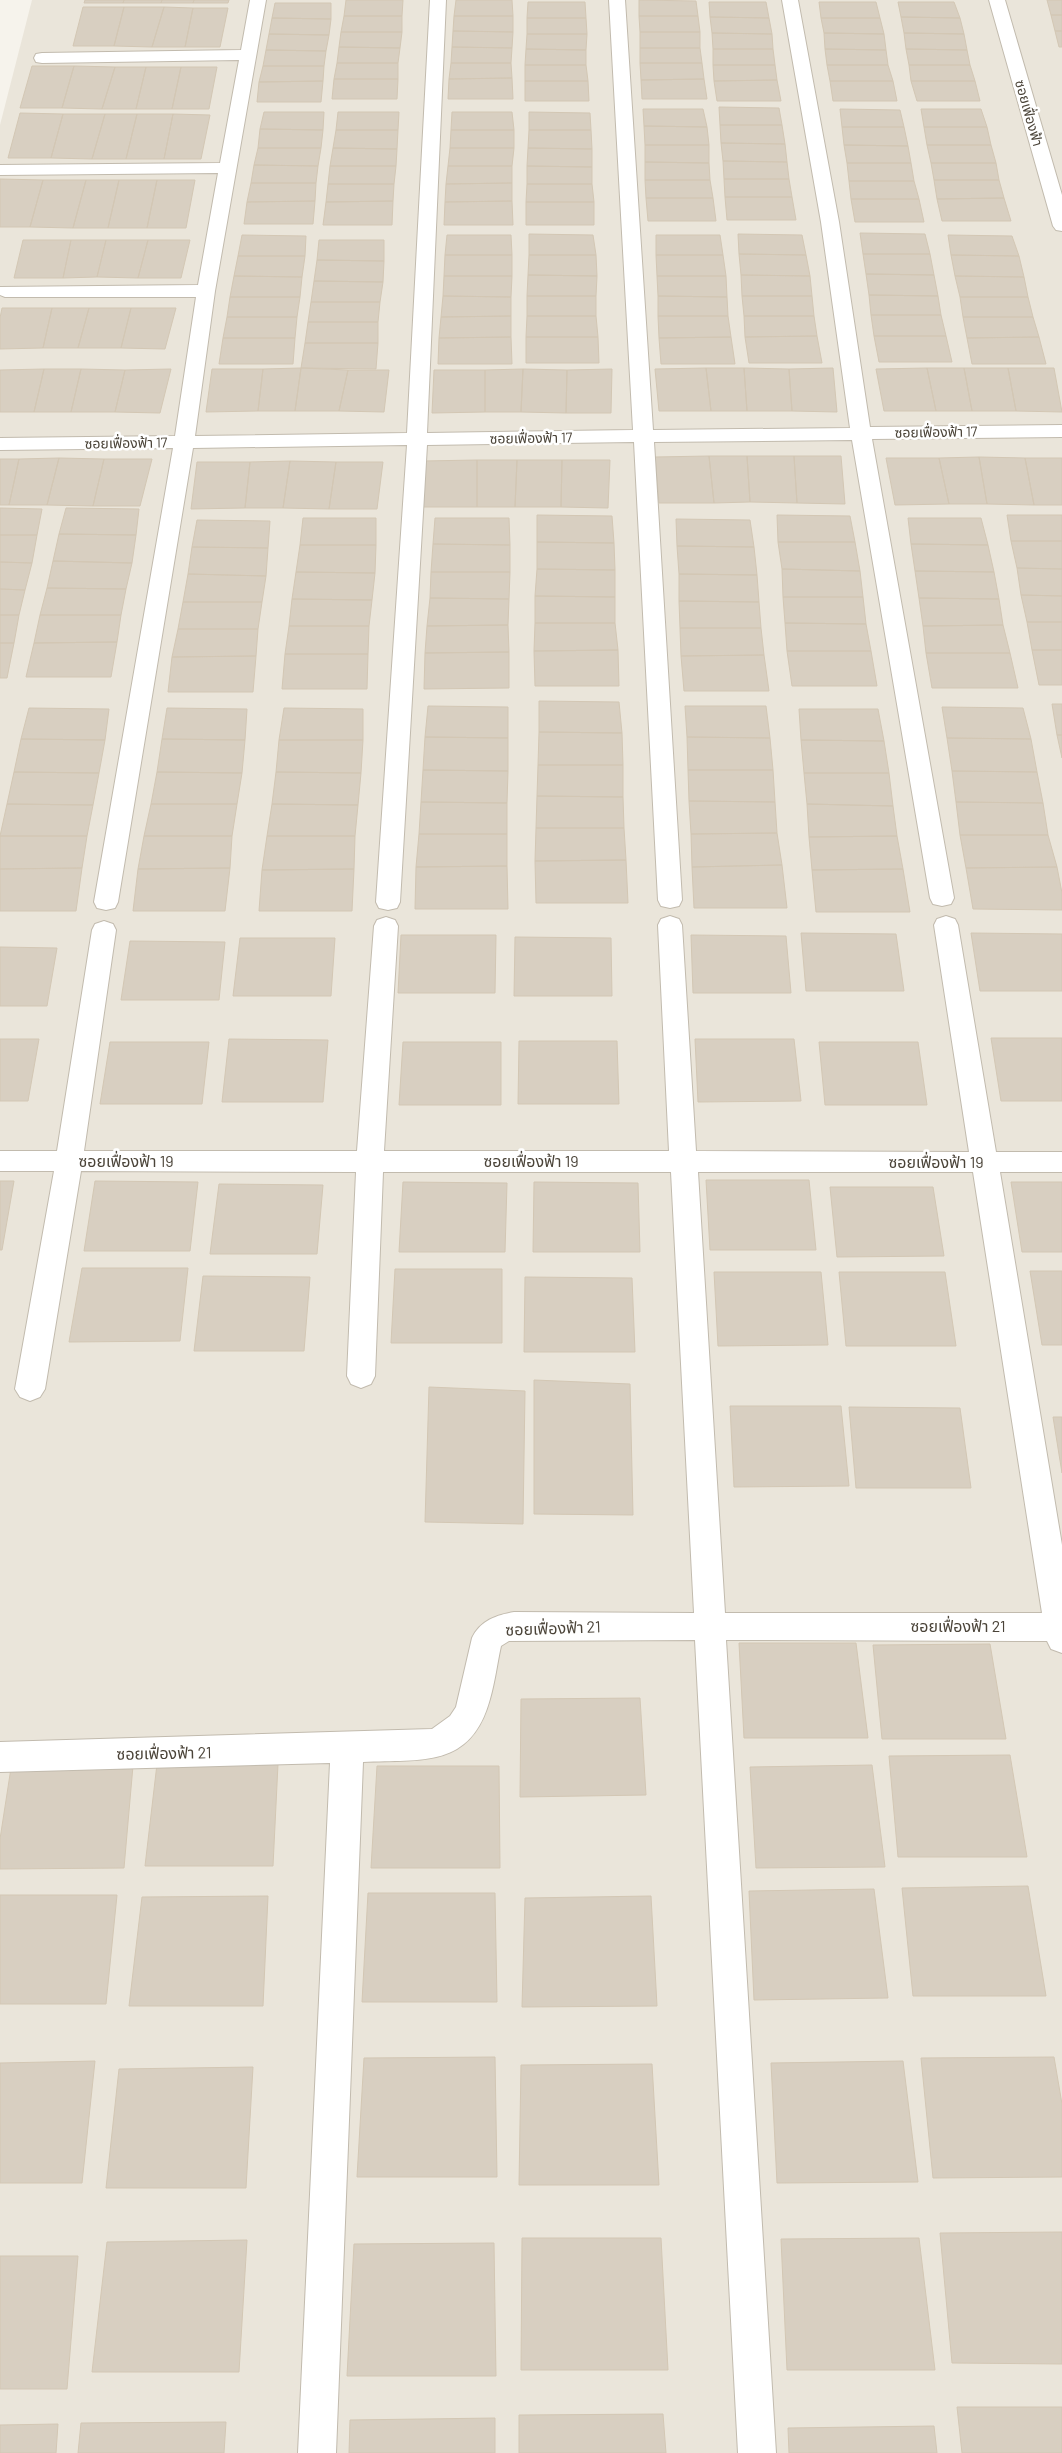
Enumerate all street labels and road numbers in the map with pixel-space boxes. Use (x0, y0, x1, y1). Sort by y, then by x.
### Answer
street label: ซอยเฟื่องฟ้า (1012, 77, 1048, 148)
street label: ซอยเฟื่องฟ้า 17 (895, 421, 978, 441)
street label: ซอยเฟื่องฟ้า 17 (490, 427, 573, 447)
street label: ซอยเฟื่องฟ้า 17 (85, 432, 168, 452)
street label: ซอยเฟื่องฟ้า 19 (78, 1150, 174, 1170)
street label: ซอยเฟื่องฟ้า 19 (483, 1150, 579, 1170)
street label: ซอยเฟื่องฟ้า 19 (888, 1151, 984, 1171)
street label: ซอยเฟื่องฟ้า 21 (505, 1615, 601, 1639)
street label: ซอยเฟื่องฟ้า 21 (910, 1615, 1006, 1635)
street label: ซอยเฟื่องฟ้า 21 (116, 1741, 212, 1763)

